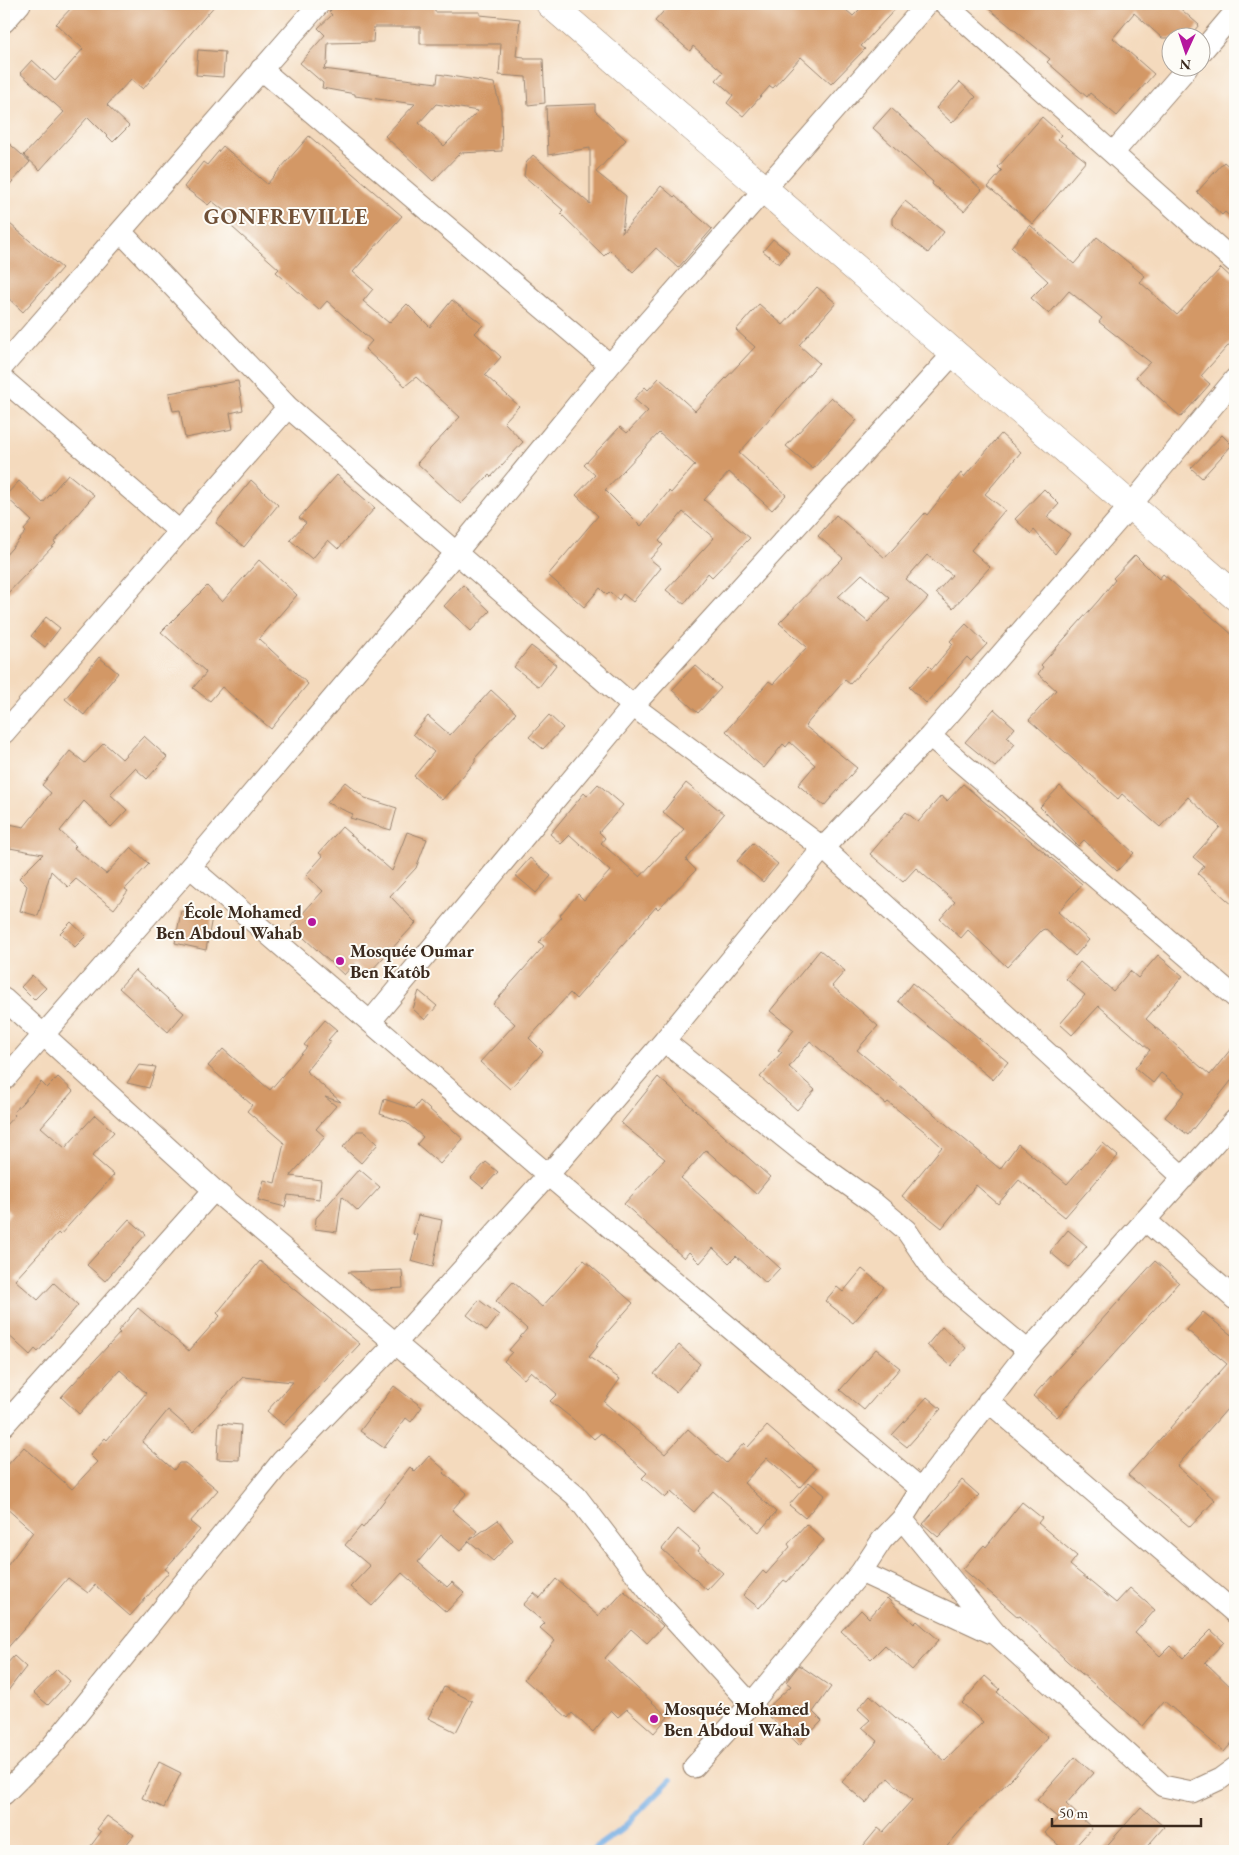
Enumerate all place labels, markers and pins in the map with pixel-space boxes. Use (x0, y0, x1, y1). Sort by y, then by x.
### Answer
place label: École Mohamed Ben Abdoul Wahab (156, 900, 302, 944)
marker: École Mohamed Ben Abdoul Wahab (306, 916, 318, 928)
place label: Mosquée Oumar Ben Katôb (350, 939, 474, 983)
marker: Mosquée Oumar Ben Katôb (334, 955, 346, 967)
place label: Mosquée Mohamed Ben Abdoul Wahab (664, 1697, 810, 1741)
marker: Mosquée Mohamed Ben Abdoul Wahab (648, 1713, 660, 1725)

